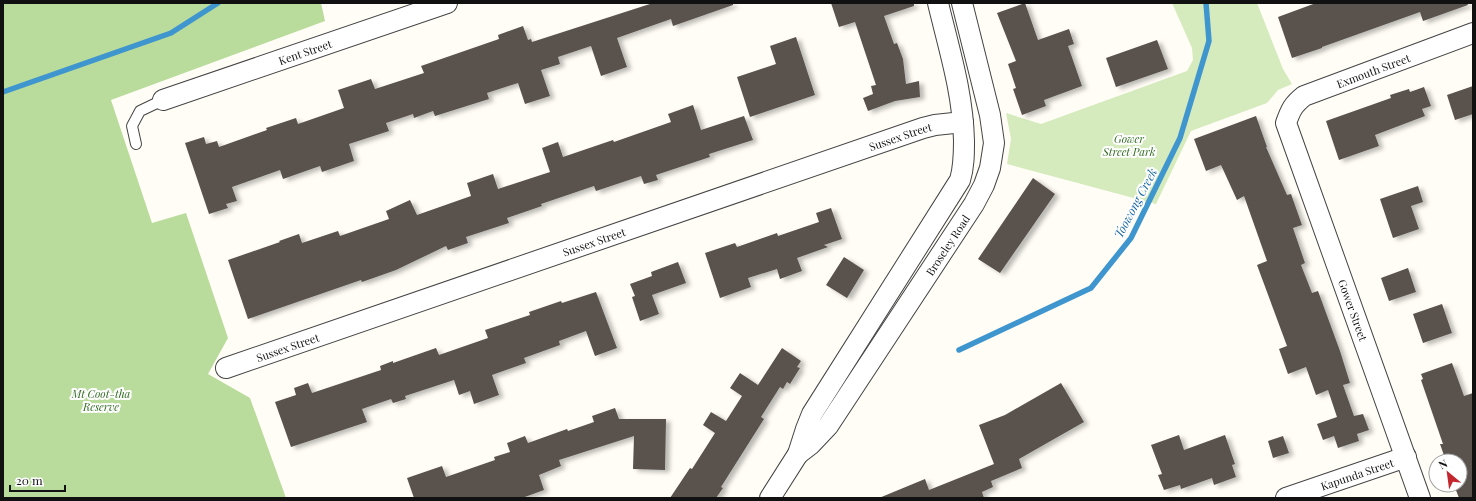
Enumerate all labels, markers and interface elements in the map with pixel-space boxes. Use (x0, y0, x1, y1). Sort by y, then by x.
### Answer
street label: Kent Street (276, 35, 334, 68)
street label: Exmouth Street (1334, 50, 1412, 91)
street label: Sussex Street (867, 119, 933, 154)
park label: Gower Street Park (1102, 131, 1156, 159)
water label: Toowong Creek (1110, 165, 1160, 241)
street label: Broseley Road (922, 211, 973, 278)
street label: Sussex Street (560, 224, 627, 259)
street label: Gower Street (1335, 277, 1371, 343)
street label: Sussex Street (254, 329, 321, 365)
park label: Mt Coot-tha Reserve (71, 386, 131, 414)
north arrow (1428, 453, 1468, 493)
street label: Kapunda Street (1318, 454, 1396, 493)
text: N (1436, 455, 1450, 472)
scale bar (10, 467, 65, 493)
text: 20 m (16, 472, 43, 488)

